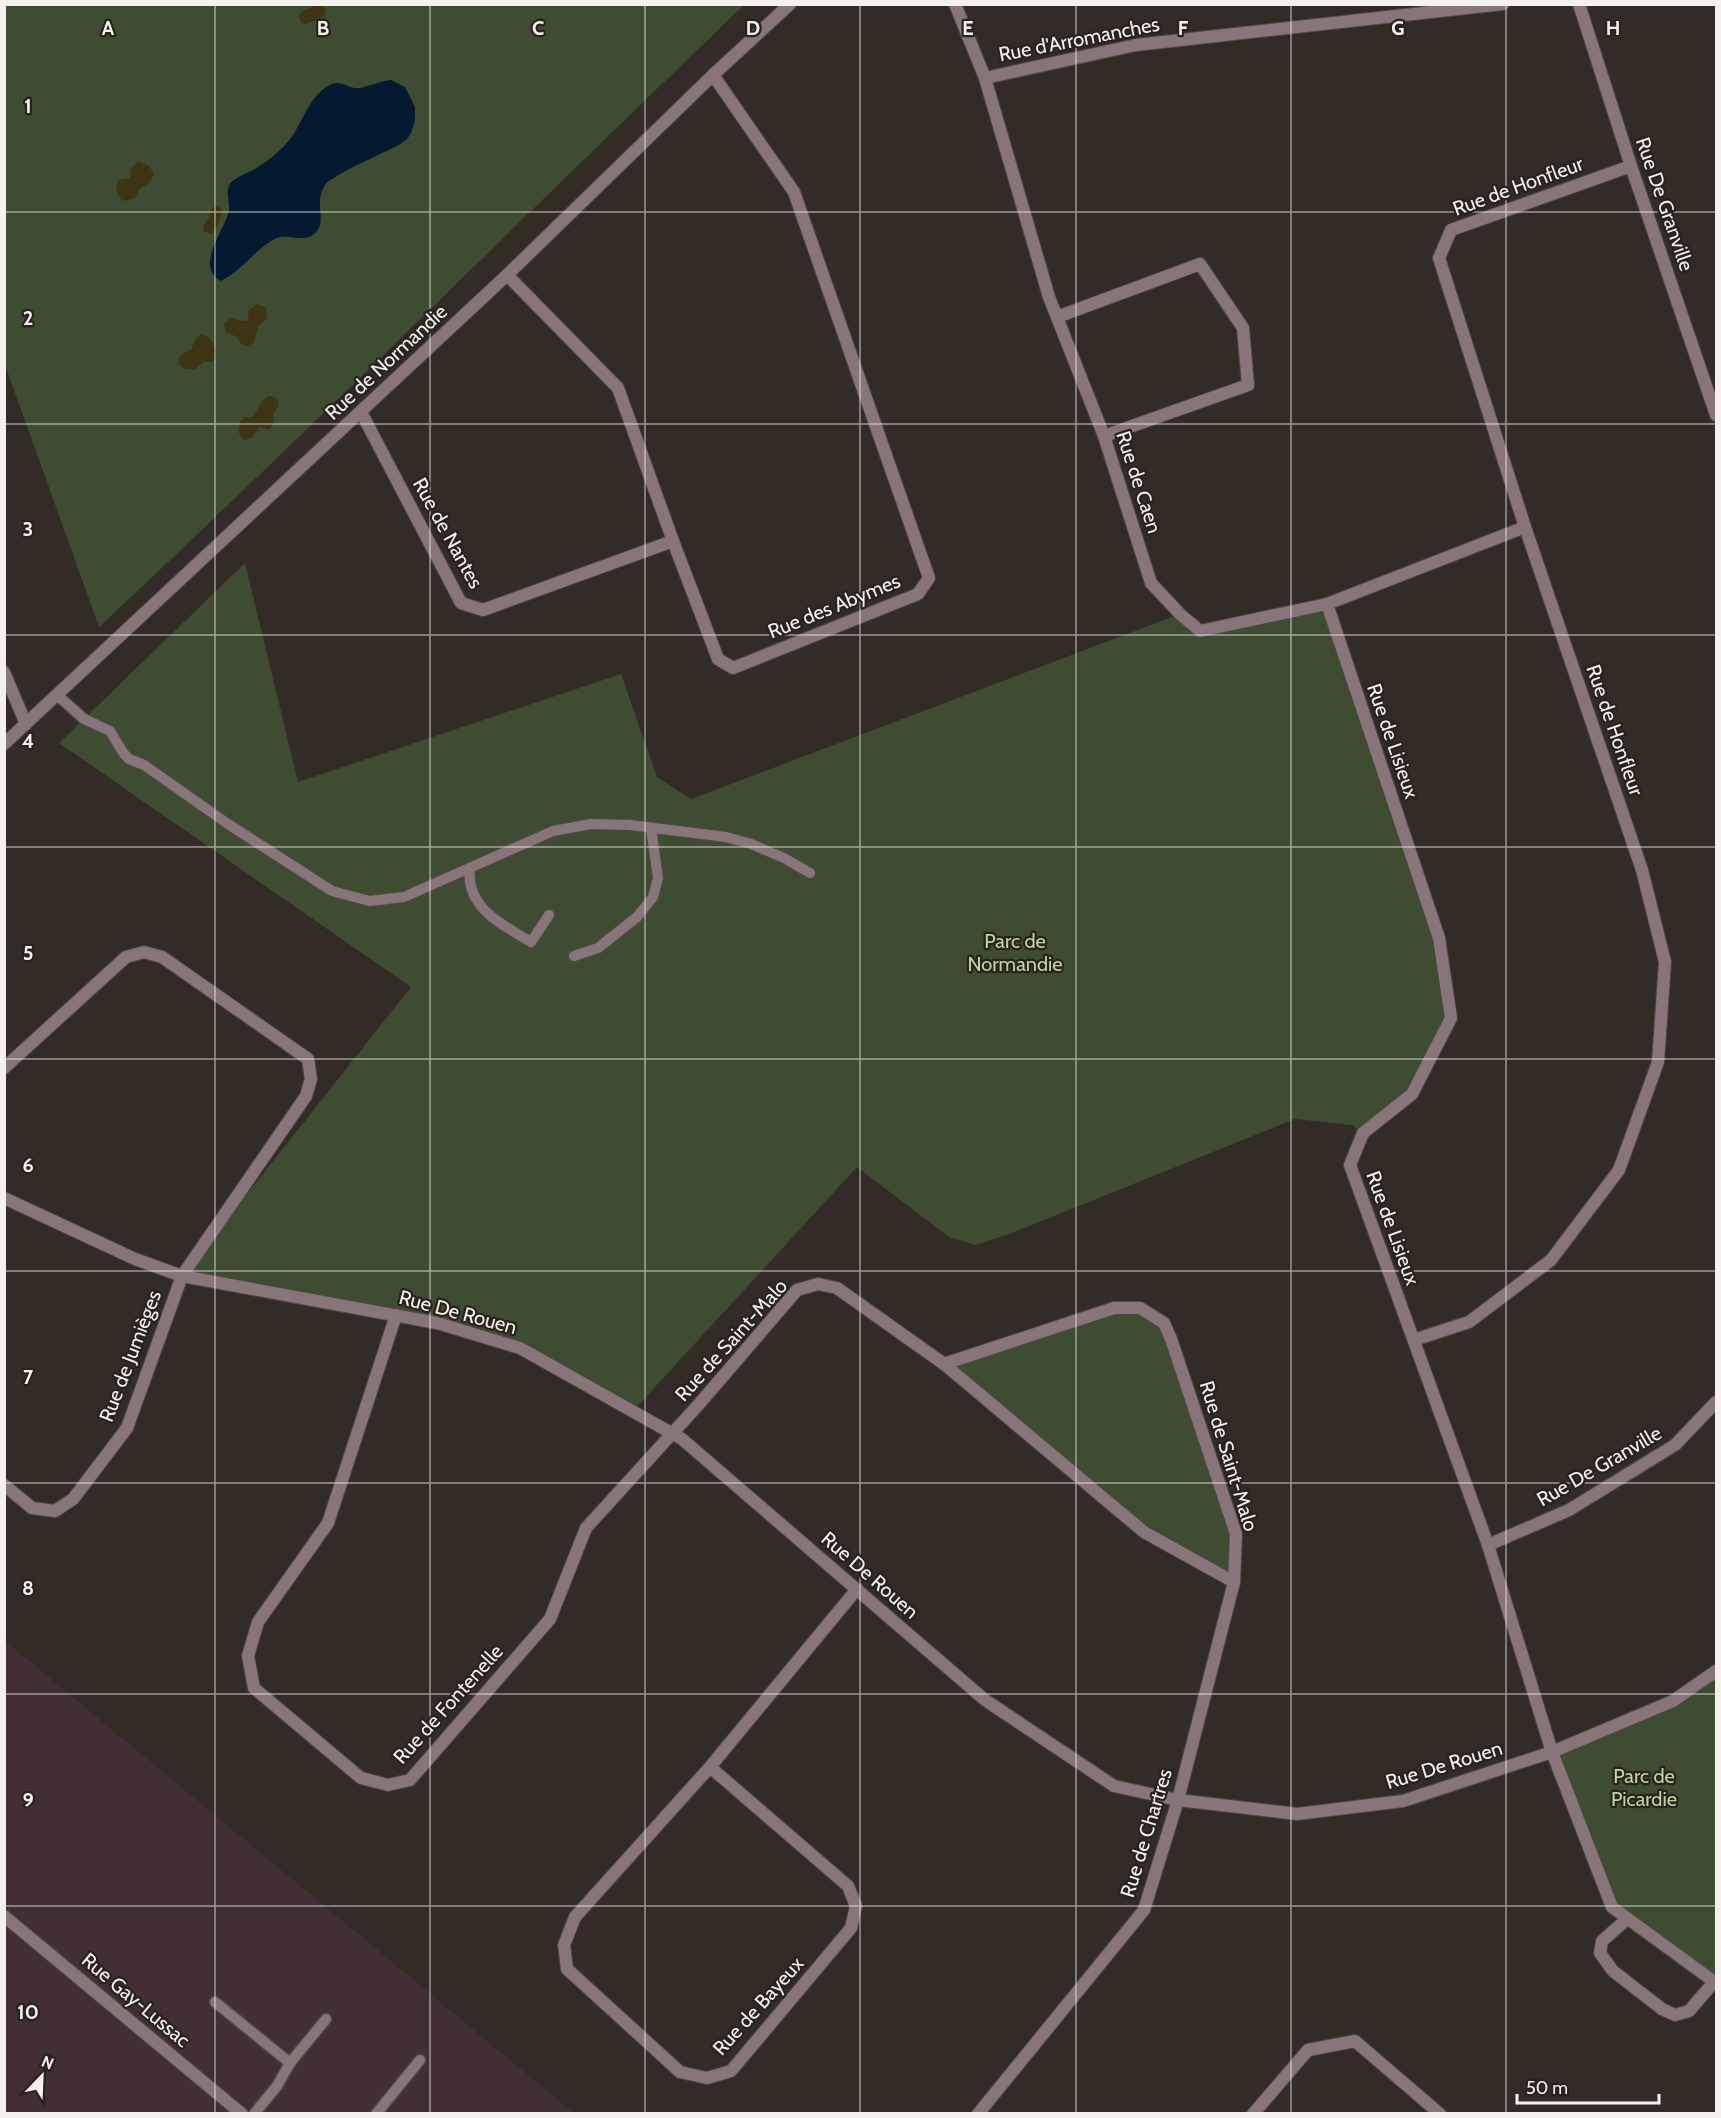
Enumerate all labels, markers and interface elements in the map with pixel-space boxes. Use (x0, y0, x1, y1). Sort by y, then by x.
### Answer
street label: Rue d'Arromanches (997, 12, 1161, 66)
text: A (102, 16, 115, 40)
text: B (317, 16, 329, 40)
text: C (532, 16, 544, 40)
text: D (746, 16, 760, 40)
text: E (962, 16, 974, 40)
text: F (1178, 16, 1189, 40)
text: G (1391, 16, 1405, 40)
text: H (1606, 16, 1620, 40)
text: 1 (24, 94, 32, 118)
street label: Rue De Granville (1631, 134, 1699, 274)
street label: Rue de Honfleur (1449, 151, 1587, 221)
street label: Rue de Normandie (320, 299, 452, 425)
text: 2 (23, 306, 33, 330)
street label: Rue de Caen (1111, 428, 1167, 536)
street label: Rue de Nantes (408, 474, 488, 592)
text: 3 (23, 517, 33, 541)
street label: Rue des Abymes (764, 569, 904, 643)
street label: Rue de Honfleur (1581, 661, 1649, 799)
street label: Rue de Lisieux (1362, 680, 1424, 802)
text: 4 (22, 729, 34, 753)
park label: Parc de Normandie (967, 929, 1063, 976)
text: 5 (23, 941, 33, 965)
text: 6 (22, 1153, 34, 1177)
street label: Rue de Lisieux (1361, 1168, 1425, 1289)
street label: Rue de Saint-Malo (670, 1274, 792, 1406)
street label: Rue De Rouen (397, 1285, 519, 1339)
street label: Rue de Jumièges (94, 1287, 166, 1425)
text: 7 (23, 1365, 34, 1389)
street label: Rue de Saint-Malo (1195, 1378, 1263, 1534)
street label: Rue De Granville (1532, 1421, 1666, 1511)
street label: Rue De Rouen (817, 1526, 923, 1624)
text: 8 (22, 1576, 34, 1600)
street label: Rue de Fontenelle (388, 1639, 508, 1769)
street label: Rue De Rouen (1383, 1736, 1505, 1794)
park label: Parc de Picardie (1611, 1764, 1677, 1811)
street label: Rue de Chartres (1115, 1766, 1177, 1900)
text: 9 (22, 1788, 34, 1812)
street label: Rue Gay-Lussac (77, 1948, 195, 2052)
street label: Rue de Bayeux (708, 1951, 809, 2060)
text: 10 (17, 2000, 39, 2024)
north arrow (12, 2046, 72, 2106)
text: N (39, 2052, 57, 2074)
scale bar (1517, 2067, 1660, 2105)
text: 50 m (1526, 2077, 1568, 2099)

